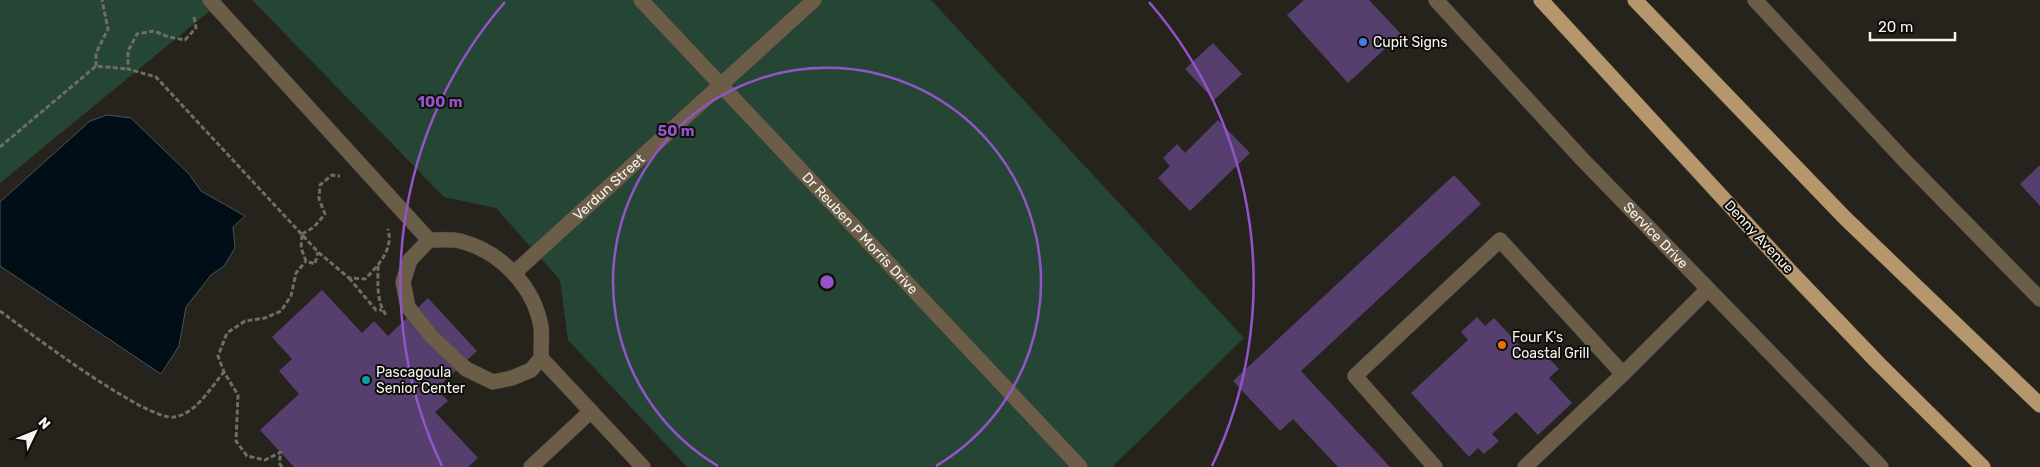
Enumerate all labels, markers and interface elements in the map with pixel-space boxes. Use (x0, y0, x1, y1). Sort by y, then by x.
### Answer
scale bar (1870, 10, 1955, 42)
text: 20 m (1878, 18, 1913, 36)
place label: Cupit Signs (1373, 34, 1447, 51)
marker: Cupit Signs (1357, 36, 1369, 48)
text: 100 m (418, 93, 462, 111)
text: 50 m (658, 122, 694, 140)
street label: Verdun Street (569, 150, 648, 224)
street label: Dr Reuben P Morris Drive (799, 169, 922, 298)
street label: Denny Avenue (1721, 197, 1797, 277)
street label: Service Drive (1620, 198, 1692, 272)
centre of rings (818, 273, 836, 291)
place label: Four K's Coastal Grill (1512, 329, 1589, 362)
marker: Four K's Coastal Grill (1496, 339, 1508, 351)
place label: Pascagoula Senior Center (376, 364, 466, 397)
marker: Pascagoula Senior Center (360, 374, 372, 386)
north arrow (10, 407, 60, 457)
text: N (34, 414, 54, 433)

